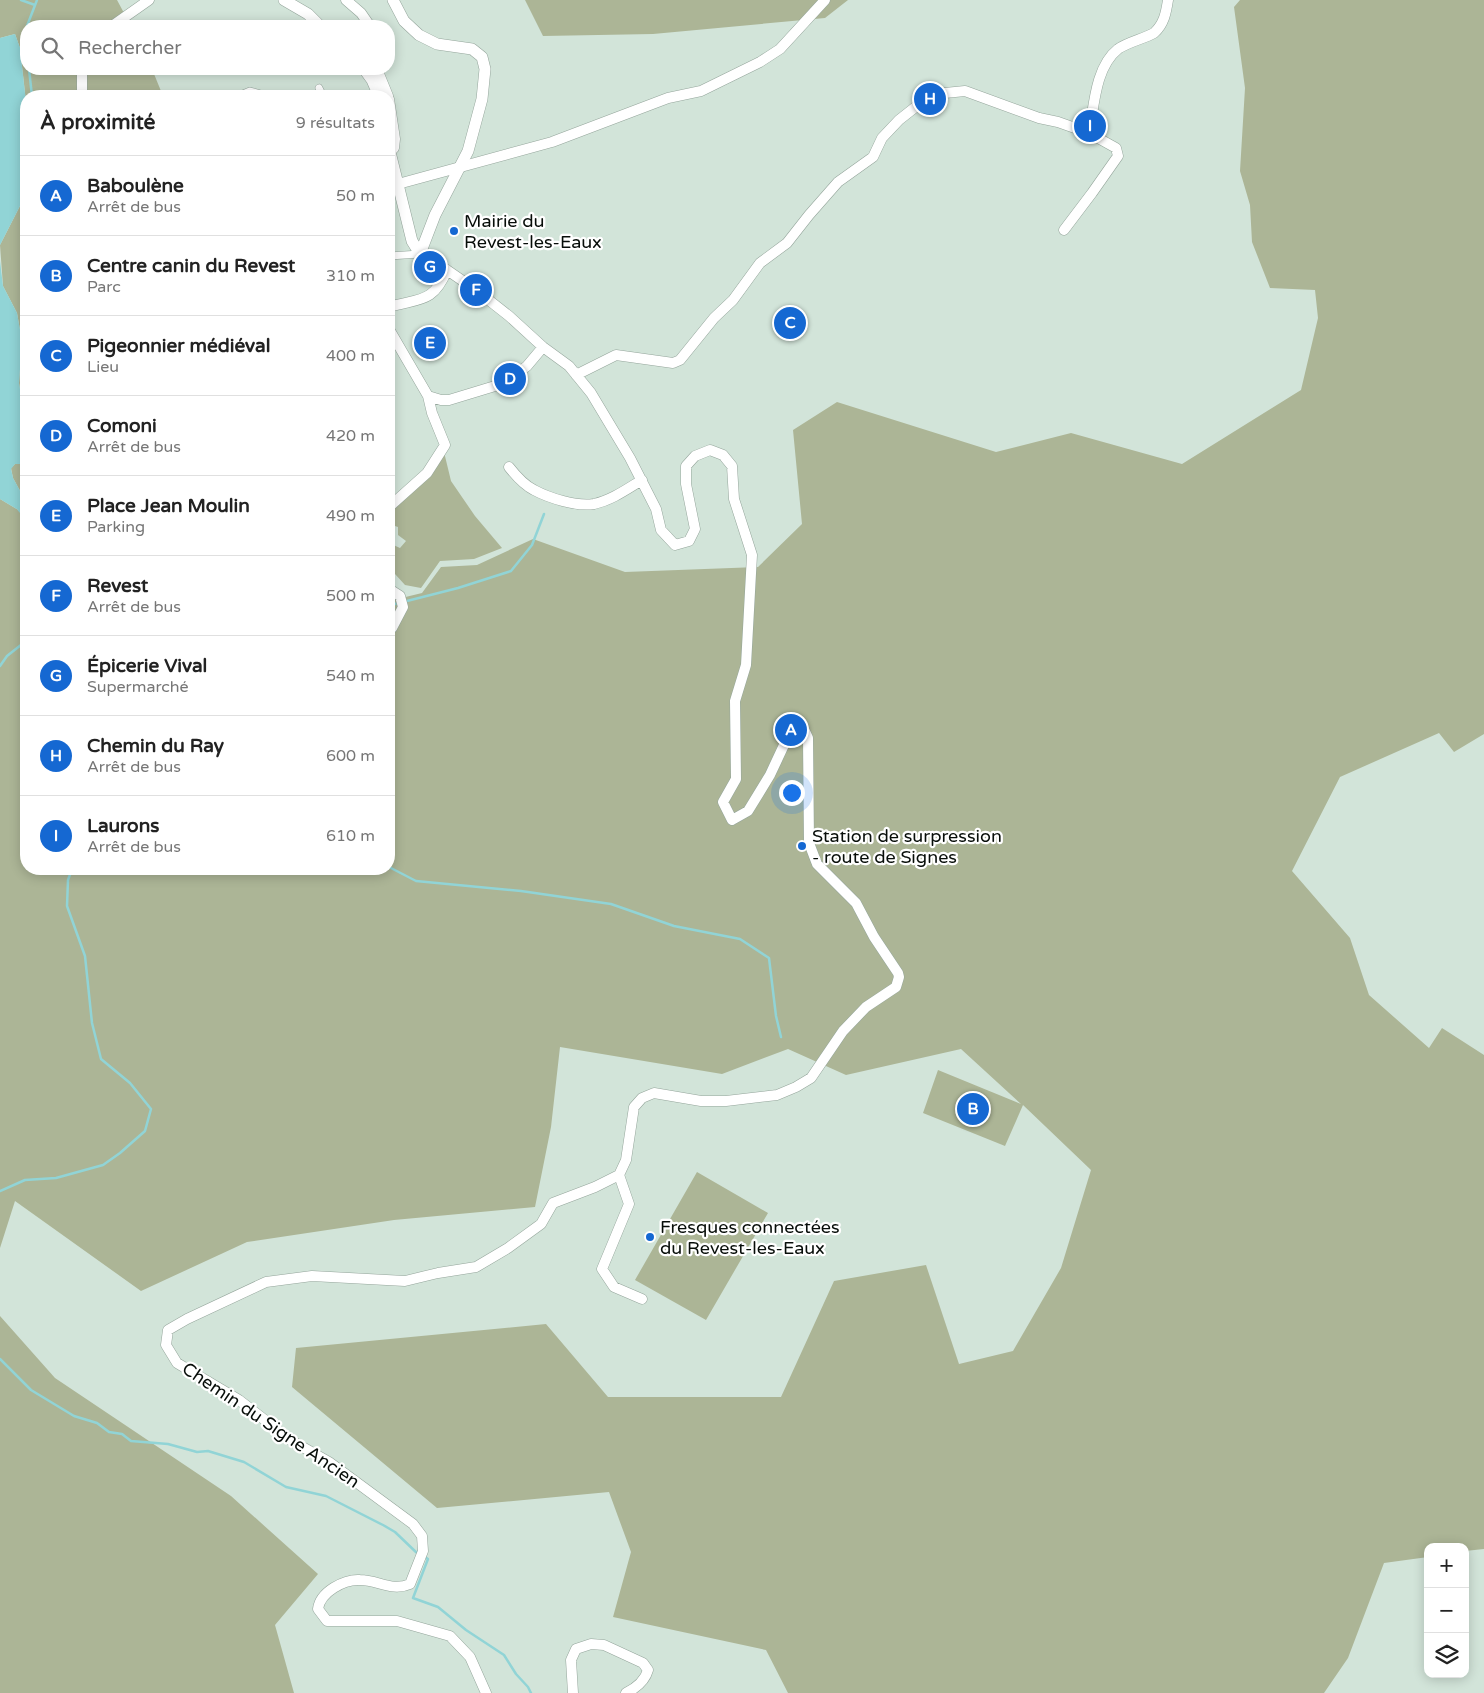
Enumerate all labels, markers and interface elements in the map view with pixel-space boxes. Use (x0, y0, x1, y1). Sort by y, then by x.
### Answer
search box (20, 20, 395, 75)
icon: search (38, 34, 66, 62)
text: Rechercher (78, 37, 181, 59)
pin: H (914, 80, 946, 118)
pin: I (1074, 107, 1106, 145)
text: À proximité (40, 110, 155, 135)
text: 9 résultats (296, 113, 375, 133)
text: Baboulène (87, 175, 184, 197)
text: A (50, 186, 62, 206)
text: 50 m (336, 186, 375, 206)
text: Arrêt de bus (87, 197, 181, 217)
place label: Mairie du Revest-les-Eaux (464, 210, 602, 253)
marker: Mairie du Revest-les-Eaux (448, 225, 460, 237)
pin: G (414, 248, 446, 286)
text: Centre canin du Revest (87, 255, 295, 277)
text: B (50, 266, 62, 286)
text: 310 m (326, 266, 375, 286)
pin: F (460, 271, 492, 309)
text: Parc (87, 277, 121, 297)
pin: C (774, 304, 806, 342)
pin: E (414, 324, 446, 362)
text: Pigeonnier médiéval (87, 335, 270, 357)
text: C (50, 346, 62, 366)
text: 400 m (326, 346, 375, 366)
text: Lieu (87, 357, 119, 377)
pin: D (494, 360, 526, 398)
text: Comoni (87, 415, 157, 437)
text: D (50, 426, 62, 446)
text: 420 m (326, 426, 375, 446)
text: Arrêt de bus (87, 437, 181, 457)
text: Place Jean Moulin (87, 495, 250, 517)
text: E (51, 506, 61, 526)
text: 490 m (326, 506, 375, 526)
text: Parking (87, 517, 145, 537)
text: Revest (87, 575, 148, 597)
text: F (51, 586, 61, 606)
text: 500 m (326, 586, 375, 606)
text: Arrêt de bus (87, 597, 181, 617)
text: Épicerie Vival (87, 655, 207, 677)
text: G (50, 666, 62, 686)
text: 540 m (326, 666, 375, 686)
text: Supermarché (87, 677, 189, 697)
pin: A (775, 711, 807, 749)
text: Chemin du Ray (87, 735, 224, 757)
text: H (50, 746, 62, 766)
text: 600 m (326, 746, 375, 766)
text: Arrêt de bus (87, 757, 181, 777)
your location (779, 780, 805, 806)
text: Laurons (87, 815, 159, 837)
place label: Station de surpression - route de Signes (812, 825, 1002, 868)
text: I (54, 826, 58, 846)
text: 610 m (326, 826, 375, 846)
text: Arrêt de bus (87, 837, 181, 857)
marker: Station de surpression - route de Signes (796, 840, 808, 852)
pin: B (957, 1090, 989, 1128)
place label: Fresques connectées du Revest-les-Eaux (660, 1216, 840, 1259)
marker: Fresques connectées du Revest-les-Eaux (644, 1231, 656, 1243)
street label: Chemin du Signe Ancien (178, 1357, 364, 1493)
map controls (1424, 1543, 1469, 1678)
button: + (1424, 1543, 1469, 1588)
button: − (1424, 1588, 1469, 1633)
button: layers (1424, 1633, 1469, 1678)

